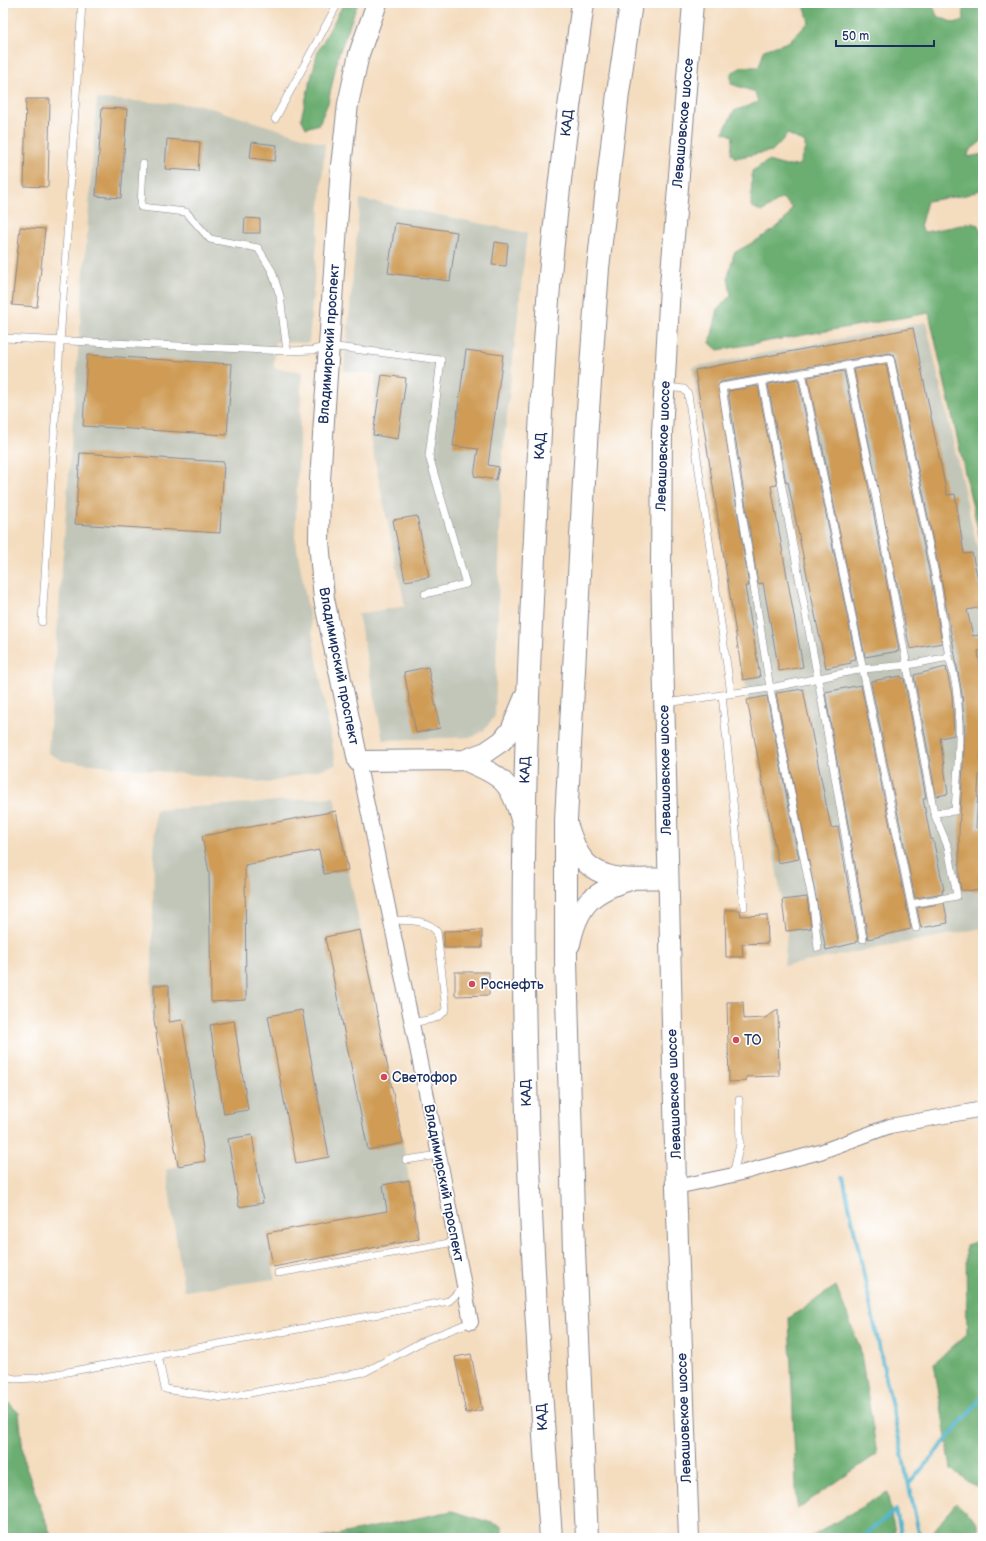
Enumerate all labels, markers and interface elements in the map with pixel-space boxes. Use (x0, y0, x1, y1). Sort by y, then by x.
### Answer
scale bar (836, 22, 934, 48)
text: 50 m (842, 29, 869, 44)
street label: Левашовское шоссе (669, 57, 697, 190)
street label: КАД (557, 108, 577, 138)
street label: Владимирский проспект (315, 263, 343, 425)
street label: Левашовское шоссе (652, 380, 674, 512)
street label: КАД (531, 432, 549, 460)
street label: Владимирский проспект (315, 586, 363, 747)
street label: Левашовское шоссе (655, 704, 675, 836)
street label: КАД (516, 756, 534, 784)
place label: Роснефть (480, 976, 544, 993)
marker: Роснефть (467, 979, 477, 989)
street label: Левашовское шоссе (663, 1028, 685, 1160)
place label: ТО (744, 1032, 762, 1049)
marker: ТО (731, 1035, 741, 1045)
place label: Светофор (392, 1069, 457, 1086)
marker: Светофор (379, 1072, 389, 1082)
street label: КАД (517, 1079, 535, 1107)
street label: Владимирский проспект (420, 1103, 468, 1264)
street label: Левашовское шоссе (673, 1352, 695, 1484)
street label: КАД (533, 1403, 551, 1431)

